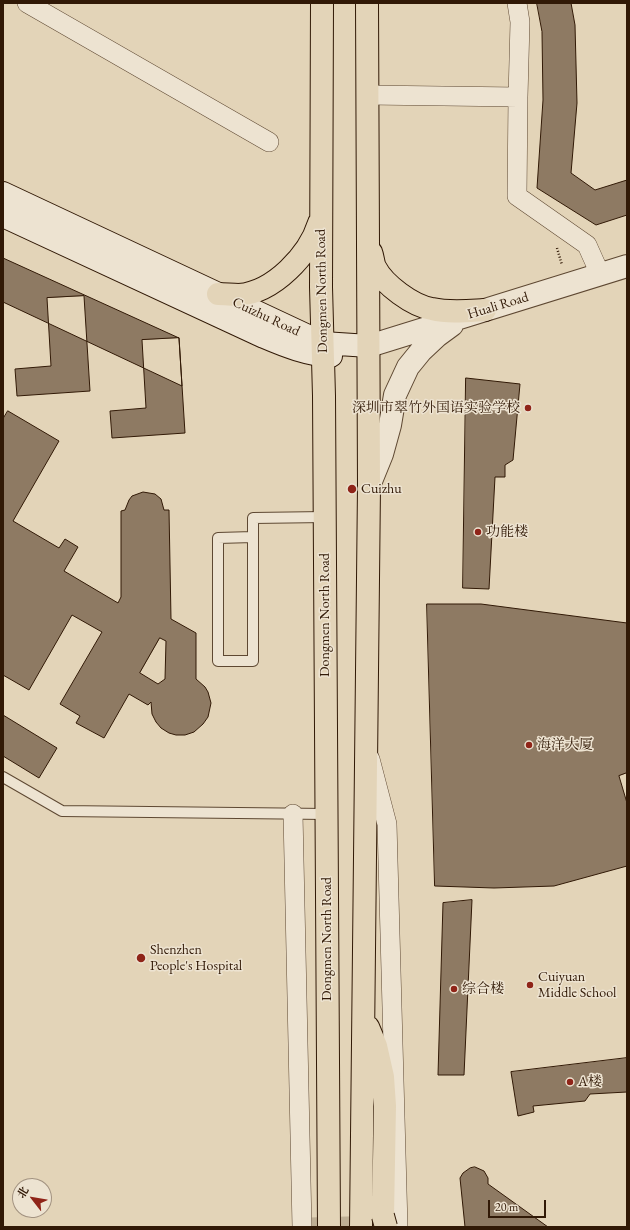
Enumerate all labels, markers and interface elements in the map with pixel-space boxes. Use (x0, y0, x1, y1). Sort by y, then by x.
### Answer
street label: Dongmen North Road (313, 229, 331, 353)
street label: Huali Road (465, 289, 531, 323)
street label: Cuizhu Road (229, 294, 303, 340)
place label: 深圳市翠竹外国语实验学校 (352, 400, 520, 416)
marker: 深圳市翠竹外国语实验学校 (523, 403, 533, 413)
place label: Cuizhu (361, 481, 402, 497)
marker: Cuizhu (346, 483, 358, 495)
place label: 功能楼 (486, 524, 528, 540)
marker: 功能楼 (473, 527, 483, 537)
street label: Dongmen North Road (317, 553, 333, 677)
place label: 海洋大厦 (537, 737, 593, 753)
marker: 海洋大厦 (524, 740, 534, 750)
street label: Dongmen North Road (319, 877, 335, 1001)
place label: Shenzhen People's Hospital (150, 942, 242, 974)
marker: Shenzhen People's Hospital (135, 952, 147, 964)
place label: Cuiyuan Middle School (538, 969, 616, 1002)
marker: Cuiyuan Middle School (525, 980, 535, 990)
place label: 综合楼 (462, 981, 504, 997)
marker: 综合楼 (449, 984, 459, 994)
place label: A楼 (578, 1074, 602, 1090)
marker: A楼 (565, 1077, 575, 1087)
north arrow (12, 1178, 52, 1218)
text: 北 (14, 1184, 31, 1201)
scale bar (490, 1192, 548, 1218)
text: 20 m (495, 1199, 518, 1215)

